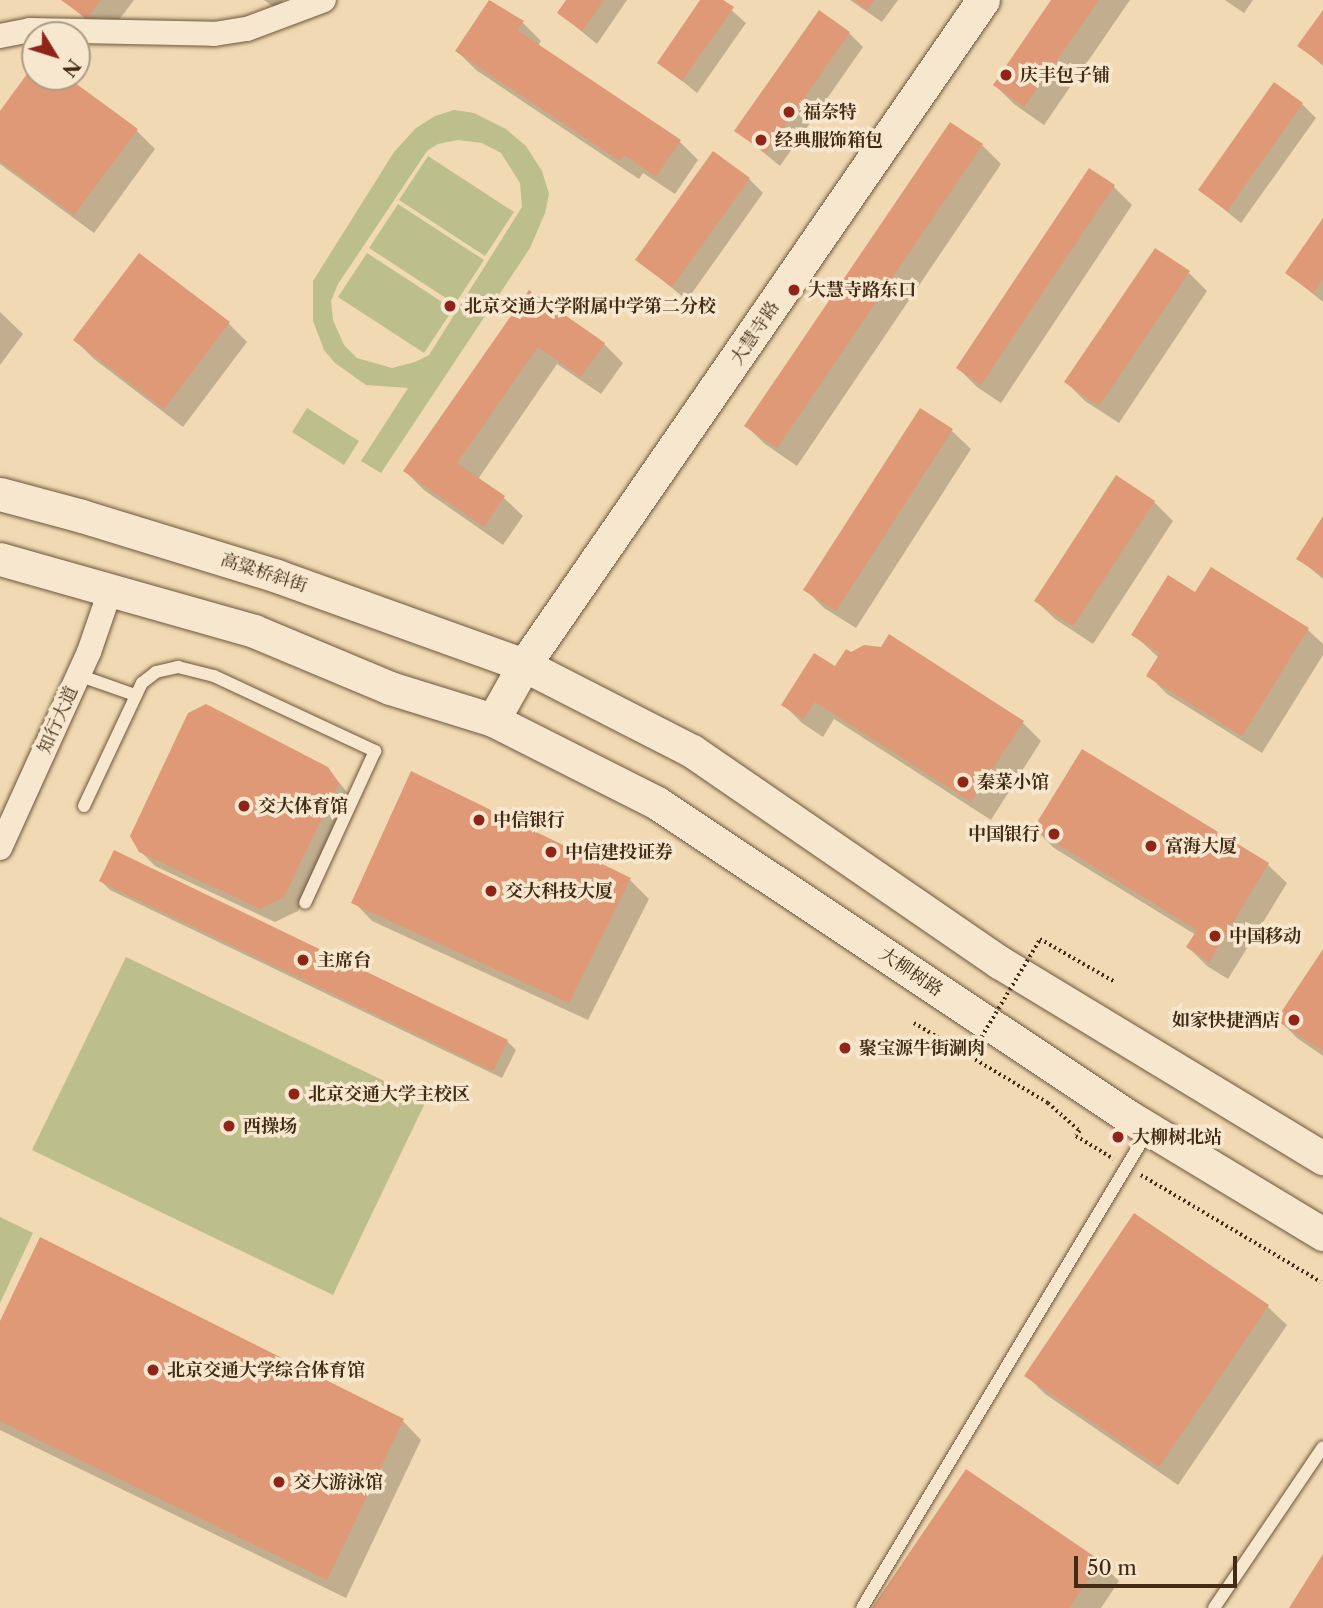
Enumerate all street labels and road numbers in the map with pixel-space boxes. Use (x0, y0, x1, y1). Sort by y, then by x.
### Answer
street label: 大慧寺路 (726, 297, 784, 369)
street label: 高粱桥斜街 (218, 549, 310, 597)
street label: 知行大道 (33, 683, 83, 757)
street label: 大柳树路 (875, 943, 947, 1001)

